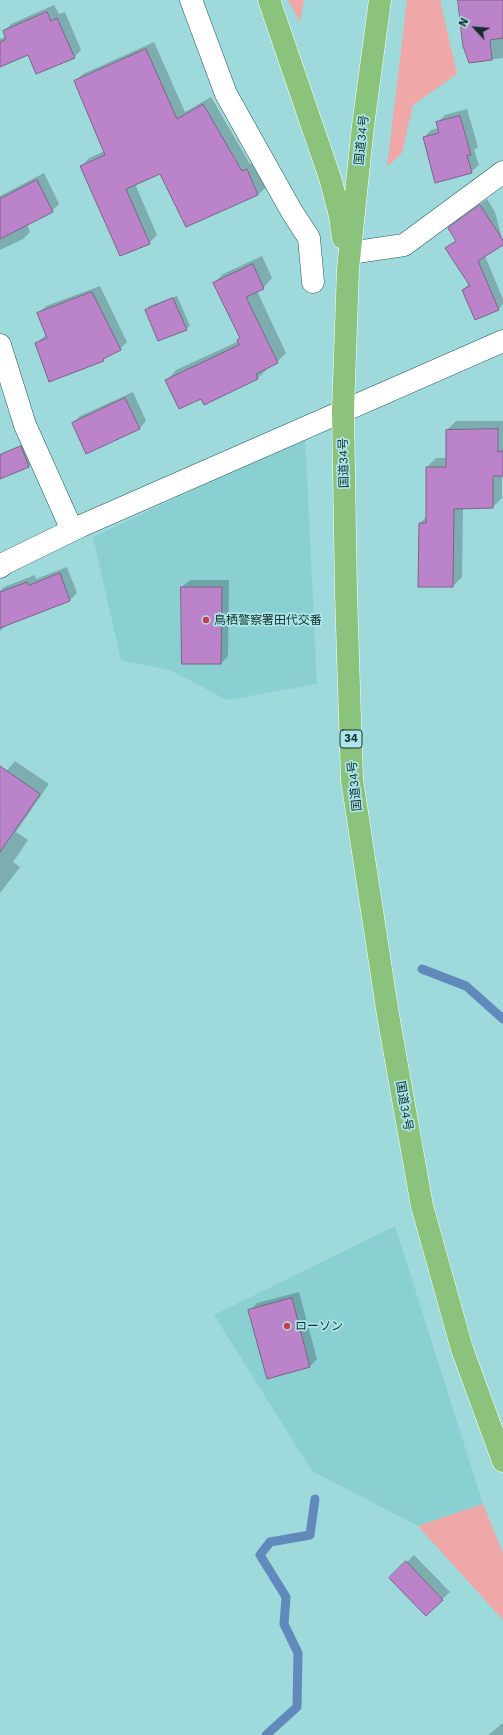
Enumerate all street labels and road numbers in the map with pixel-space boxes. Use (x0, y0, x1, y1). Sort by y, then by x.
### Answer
street label: 国道34号 (352, 114, 372, 166)
street label: 国道34号 (336, 438, 352, 488)
road number: 34 (340, 730, 362, 748)
street label: 国道34号 (345, 760, 365, 812)
street label: 国道34号 (393, 1080, 415, 1132)

